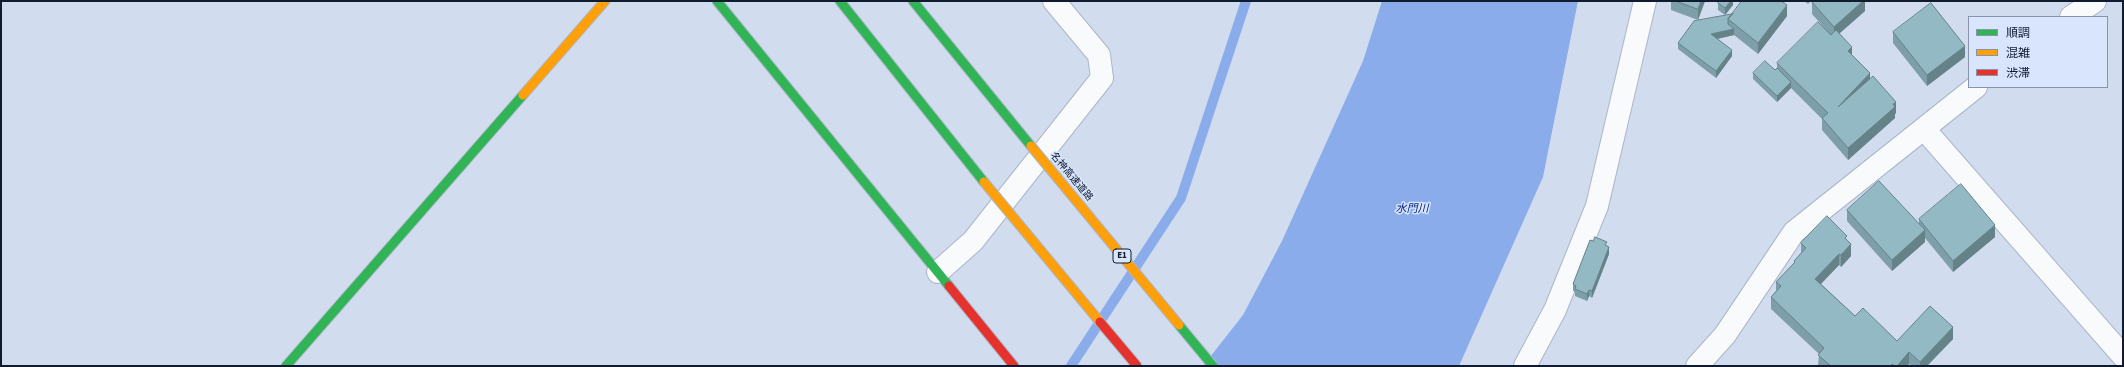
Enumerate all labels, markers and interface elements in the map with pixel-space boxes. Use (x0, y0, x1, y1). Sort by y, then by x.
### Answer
legend (1968, 16, 2108, 88)
text: 順調 (2006, 25, 2030, 42)
text: 混雑 (2006, 45, 2030, 62)
text: 渋滞 (2006, 65, 2030, 82)
street label: 名神高速道路 (1047, 150, 1095, 204)
water label: 水門川 (1396, 203, 1428, 217)
road number: E1 (1113, 249, 1131, 263)

